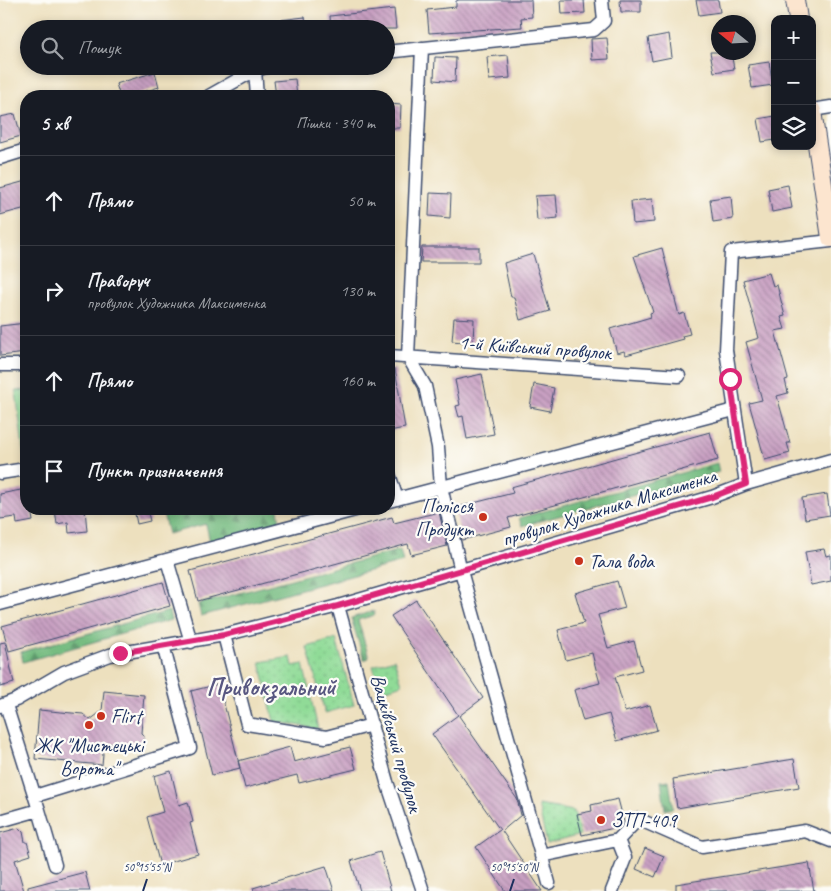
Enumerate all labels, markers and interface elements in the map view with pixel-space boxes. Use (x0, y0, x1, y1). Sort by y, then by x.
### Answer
north arrow (711, 15, 756, 60)
map controls (771, 15, 816, 150)
button: + (771, 15, 816, 60)
search box (20, 20, 395, 75)
icon: search (38, 34, 66, 62)
text: Пошук (78, 36, 120, 60)
button: − (771, 60, 816, 105)
button: layers (771, 105, 816, 150)
text: 5 хв (40, 110, 68, 136)
text: Пішки · 340 m (296, 113, 375, 133)
icon: ahead (40, 187, 68, 215)
text: Прямо (87, 189, 132, 213)
text: 50 m (348, 191, 375, 211)
text: Праворуч (87, 269, 149, 293)
icon: right (40, 277, 68, 305)
text: 130 m (341, 281, 375, 301)
text: провулок Художника Максименка (87, 293, 265, 313)
street label: 1-й Київський провулок (458, 330, 614, 365)
icon: ahead (40, 367, 68, 395)
route start (719, 368, 742, 391)
text: Прямо (87, 369, 132, 393)
text: 160 m (341, 371, 375, 391)
icon: arrive (40, 457, 68, 485)
text: Пункт призначення (87, 459, 222, 483)
street label: провулок Художника Максименка (499, 462, 721, 552)
place label: Полісся Продукт (416, 494, 475, 542)
marker: Полісся Продукт (477, 511, 489, 523)
place label: Тала вода (589, 549, 655, 574)
marker: Тала вода (573, 555, 585, 567)
route end (109, 642, 132, 665)
district label: Привокзальний (206, 671, 338, 703)
street label: Вацківський провулок (365, 671, 429, 816)
place label: Flirt (111, 704, 145, 729)
marker: Flirt (95, 710, 107, 722)
marker: ЖК "Мистецькі Ворота" (83, 719, 95, 731)
place label: ЖК "Мистецькі Ворота" (35, 733, 146, 781)
place label: ЗТП-409 (611, 808, 679, 833)
marker: ЗТП-409 (595, 814, 607, 826)
text: 50°15'55"N (123, 859, 172, 875)
text: 50°15'50"N (490, 859, 539, 875)

